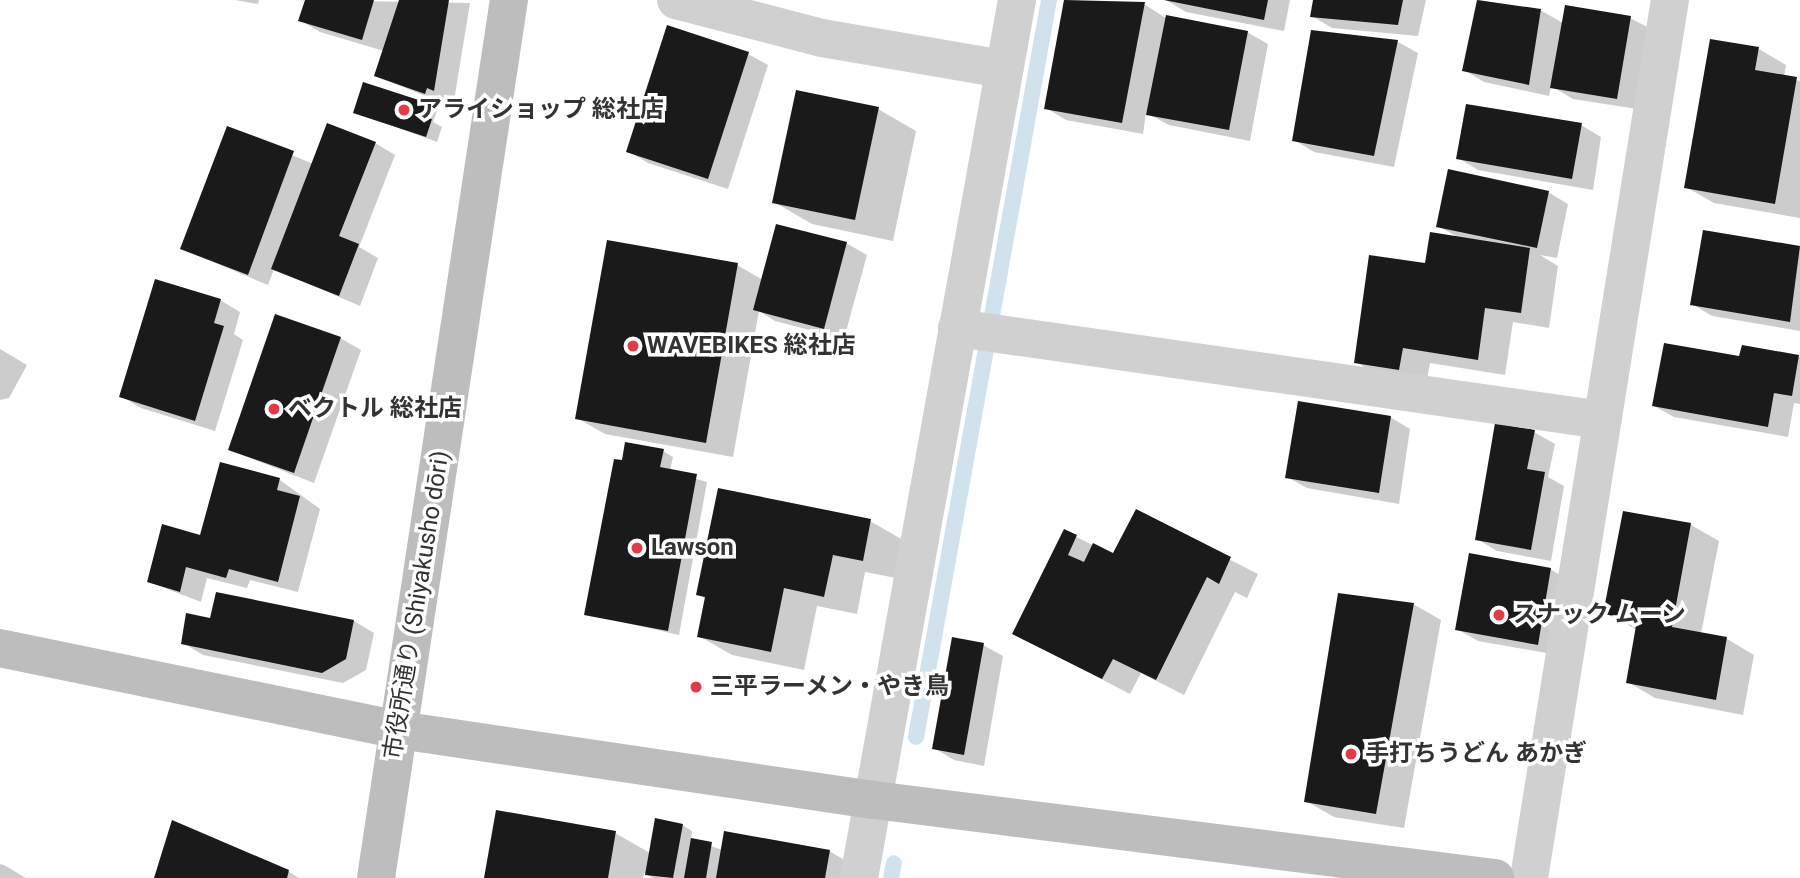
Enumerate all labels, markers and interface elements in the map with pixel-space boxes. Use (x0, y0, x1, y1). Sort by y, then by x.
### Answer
place label: アライショップ 総社店 (418, 96, 664, 124)
marker: アライショップ 総社店 (396, 102, 412, 118)
place label: WAVEBIKES 総社店 (647, 332, 856, 360)
marker: WAVEBIKES 総社店 (625, 338, 641, 354)
place label: ベクトル 総社店 (288, 395, 462, 423)
marker: ベクトル 総社店 (266, 401, 282, 417)
street label: 市役所通り (Shiyakusho dōri) (378, 449, 456, 761)
place label: Lawson (651, 534, 734, 562)
marker: Lawson (629, 540, 645, 556)
place label: スナック ムーン (1513, 601, 1687, 629)
marker: スナック ムーン (1491, 607, 1507, 623)
place label: 三平ラーメン・やき鳥 (710, 673, 950, 701)
marker: 三平ラーメン・やき鳥 (688, 679, 704, 695)
place label: 手打ちうどん あかぎ (1365, 740, 1587, 768)
marker: 手打ちうどん あかぎ (1343, 746, 1359, 762)

